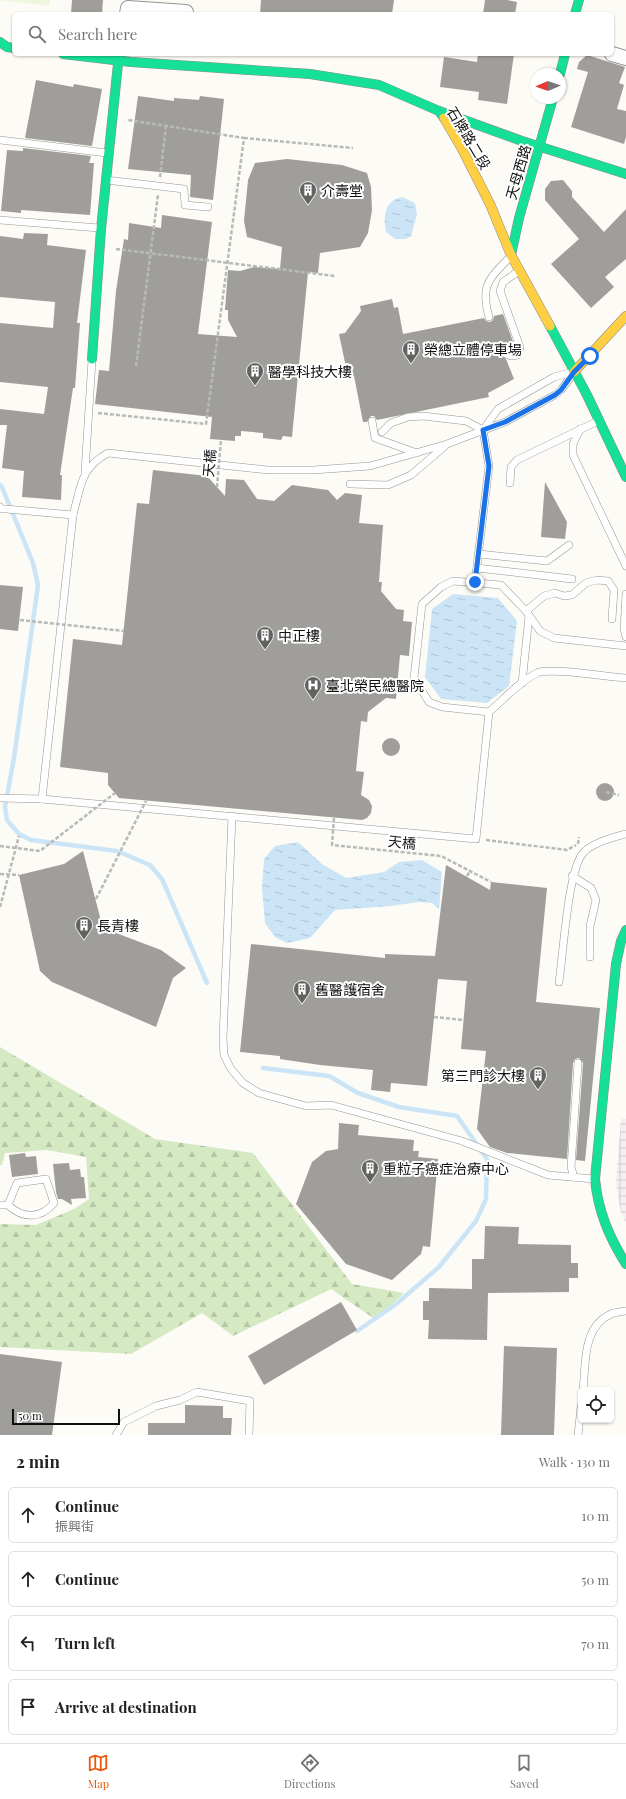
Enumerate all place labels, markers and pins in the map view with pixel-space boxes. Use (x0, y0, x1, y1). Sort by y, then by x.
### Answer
building icon: 介壽堂 (298, 180, 318, 205)
place label: 介壽堂 (321, 181, 363, 200)
building icon: 榮總立體停車場 (401, 339, 421, 364)
place label: 榮總立體停車場 (424, 340, 522, 359)
building icon: 醫學科技大樓 (245, 361, 265, 386)
place label: 醫學科技大樓 (268, 362, 352, 381)
building icon: 中正樓 (255, 625, 275, 650)
place label: 中正樓 (278, 626, 320, 645)
hospital icon: 臺北榮民總醫院 (303, 675, 323, 700)
place label: 臺北榮民總醫院 (326, 676, 424, 695)
building icon: 長青樓 (74, 915, 94, 940)
place label: 長青樓 (97, 916, 139, 935)
building icon: 舊醫護宿舍 (292, 979, 312, 1004)
place label: 舊醫護宿舍 (315, 980, 385, 999)
building icon: 第三門診大樓 (528, 1065, 548, 1090)
place label: 第三門診大樓 (441, 1066, 525, 1085)
building icon: 重粒子癌症治療中心 (360, 1158, 380, 1183)
place label: 重粒子癌症治療中心 (383, 1159, 509, 1178)

